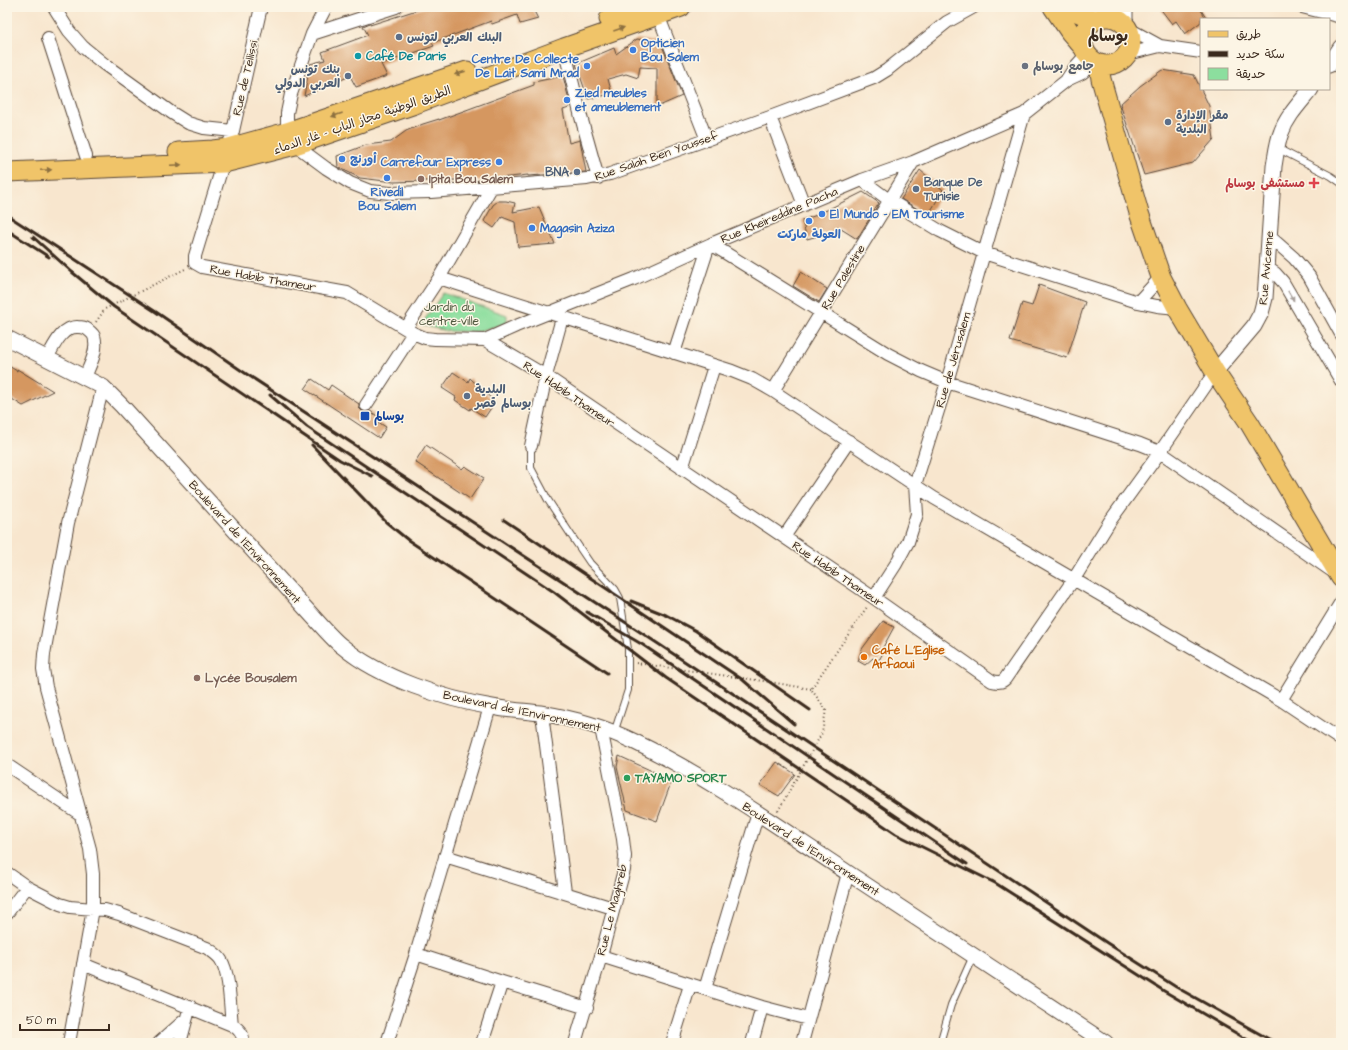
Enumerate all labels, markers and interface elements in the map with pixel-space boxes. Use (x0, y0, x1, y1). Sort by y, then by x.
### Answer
legend (1200, 18, 1330, 90)
district label: بوسالم (1088, 25, 1128, 47)
one-way arrow (614, 26, 626, 32)
text: طريق (1236, 26, 1261, 43)
place label: البنك العربي لتونس (407, 29, 502, 48)
marker: البنك العربي لتونس (394, 32, 404, 42)
place label: Opticien Bou Salem (641, 35, 699, 66)
street label: Rue de Tellissi (229, 39, 262, 117)
marker: Opticien Bou Salem (628, 45, 638, 55)
text: سكة حديد (1236, 46, 1285, 63)
place label: Café De Paris (366, 48, 446, 65)
marker: Café De Paris (353, 51, 363, 61)
place label: Centre De Collecte De Lait Sami Mrad (472, 51, 580, 82)
place label: جامع بوسالم (1033, 58, 1094, 76)
place label: بنك تونس العربي الدولي (275, 61, 340, 94)
marker: Centre De Collecte De Lait Sami Mrad (582, 61, 592, 71)
marker: جامع بوسالم (1020, 61, 1030, 71)
text: حديقة (1236, 66, 1265, 83)
marker: بنك تونس العربي الدولي (343, 71, 353, 81)
one-way arrow (453, 71, 465, 77)
street label: الطريق الوطنية مجاز الباب - غار الدماء (271, 82, 453, 159)
place label: Zied meubles et ameublement (574, 85, 661, 116)
marker: Zied meubles et ameublement (562, 95, 572, 105)
place label: مقر الإدارة البلدية (1176, 107, 1229, 138)
one-way arrow (330, 112, 342, 118)
marker: مقر الإدارة البلدية (1163, 117, 1173, 127)
street label: Rue Salah Ben Youssef (592, 127, 721, 186)
place label: أورنج (350, 151, 377, 168)
marker: أورنج (337, 154, 347, 164)
place label: Carrefour Express (381, 154, 491, 172)
marker: Carrefour Express (494, 157, 504, 167)
one-way arrow (170, 162, 183, 168)
place label: BNA (545, 164, 569, 181)
one-way arrow (40, 167, 52, 174)
marker: BNA (572, 167, 582, 177)
place label: Ipita Bou Salem (429, 171, 513, 189)
marker: Rivedil Bou Salem (382, 173, 392, 183)
marker: Ipita Bou Salem (416, 174, 426, 184)
place label: Banque De Tunisie (923, 174, 983, 205)
place label: مستشفى بوسالم (1225, 175, 1305, 193)
marker: مستشفى بوسالم (1308, 177, 1320, 189)
street label: Rue Kheireddine Pacha (718, 183, 840, 248)
place label: Rivedil Bou Salem (358, 184, 417, 215)
marker: Banque De Tunisie (911, 184, 921, 194)
place label: El Mundo - EM Tourisme (830, 206, 965, 223)
marker: El Mundo - EM Tourisme (817, 209, 827, 219)
marker: العولة ماركت (804, 216, 814, 226)
place label: Magasin Aziza (540, 220, 615, 239)
marker: Magasin Aziza (527, 223, 537, 233)
place label: العولة ماركت (777, 226, 841, 243)
street label: Rue Avicenne (1255, 230, 1278, 306)
street label: Rue Palestine (817, 241, 870, 313)
street label: Rue Habib Thameur (209, 261, 318, 296)
one-way arrow (1287, 291, 1295, 301)
park label: Jardin du centre-ville (419, 299, 480, 330)
street label: Rue de Jérusalem (932, 310, 975, 410)
street label: Rue Habib Thameur (519, 357, 618, 432)
place label: البلدية بوسالم قصر (474, 381, 531, 413)
marker: البلدية بوسالم قصر (462, 391, 472, 401)
place label: بوسالم (374, 408, 404, 426)
marker: بوسالم (359, 410, 371, 422)
street label: Boulevard de l'Environnement (185, 477, 305, 608)
street label: Rue Habib Thameur (788, 537, 887, 612)
place label: Café L'Eglise Arfaoui (872, 642, 945, 673)
marker: Café L'Eglise Arfaoui (859, 652, 869, 662)
place label: Lycée Bousalem (205, 670, 297, 688)
marker: Lycée Bousalem (192, 673, 202, 683)
street label: Boulevard de l'Environnement (442, 686, 602, 737)
place label: TAYAMO SPORT (634, 770, 727, 787)
marker: TAYAMO SPORT (622, 773, 632, 783)
street label: Boulevard de l'Environnement (739, 799, 883, 900)
street label: Rue Le Maghreb (593, 862, 633, 958)
scale bar (20, 1006, 109, 1032)
text: 50 m (26, 1012, 57, 1029)

